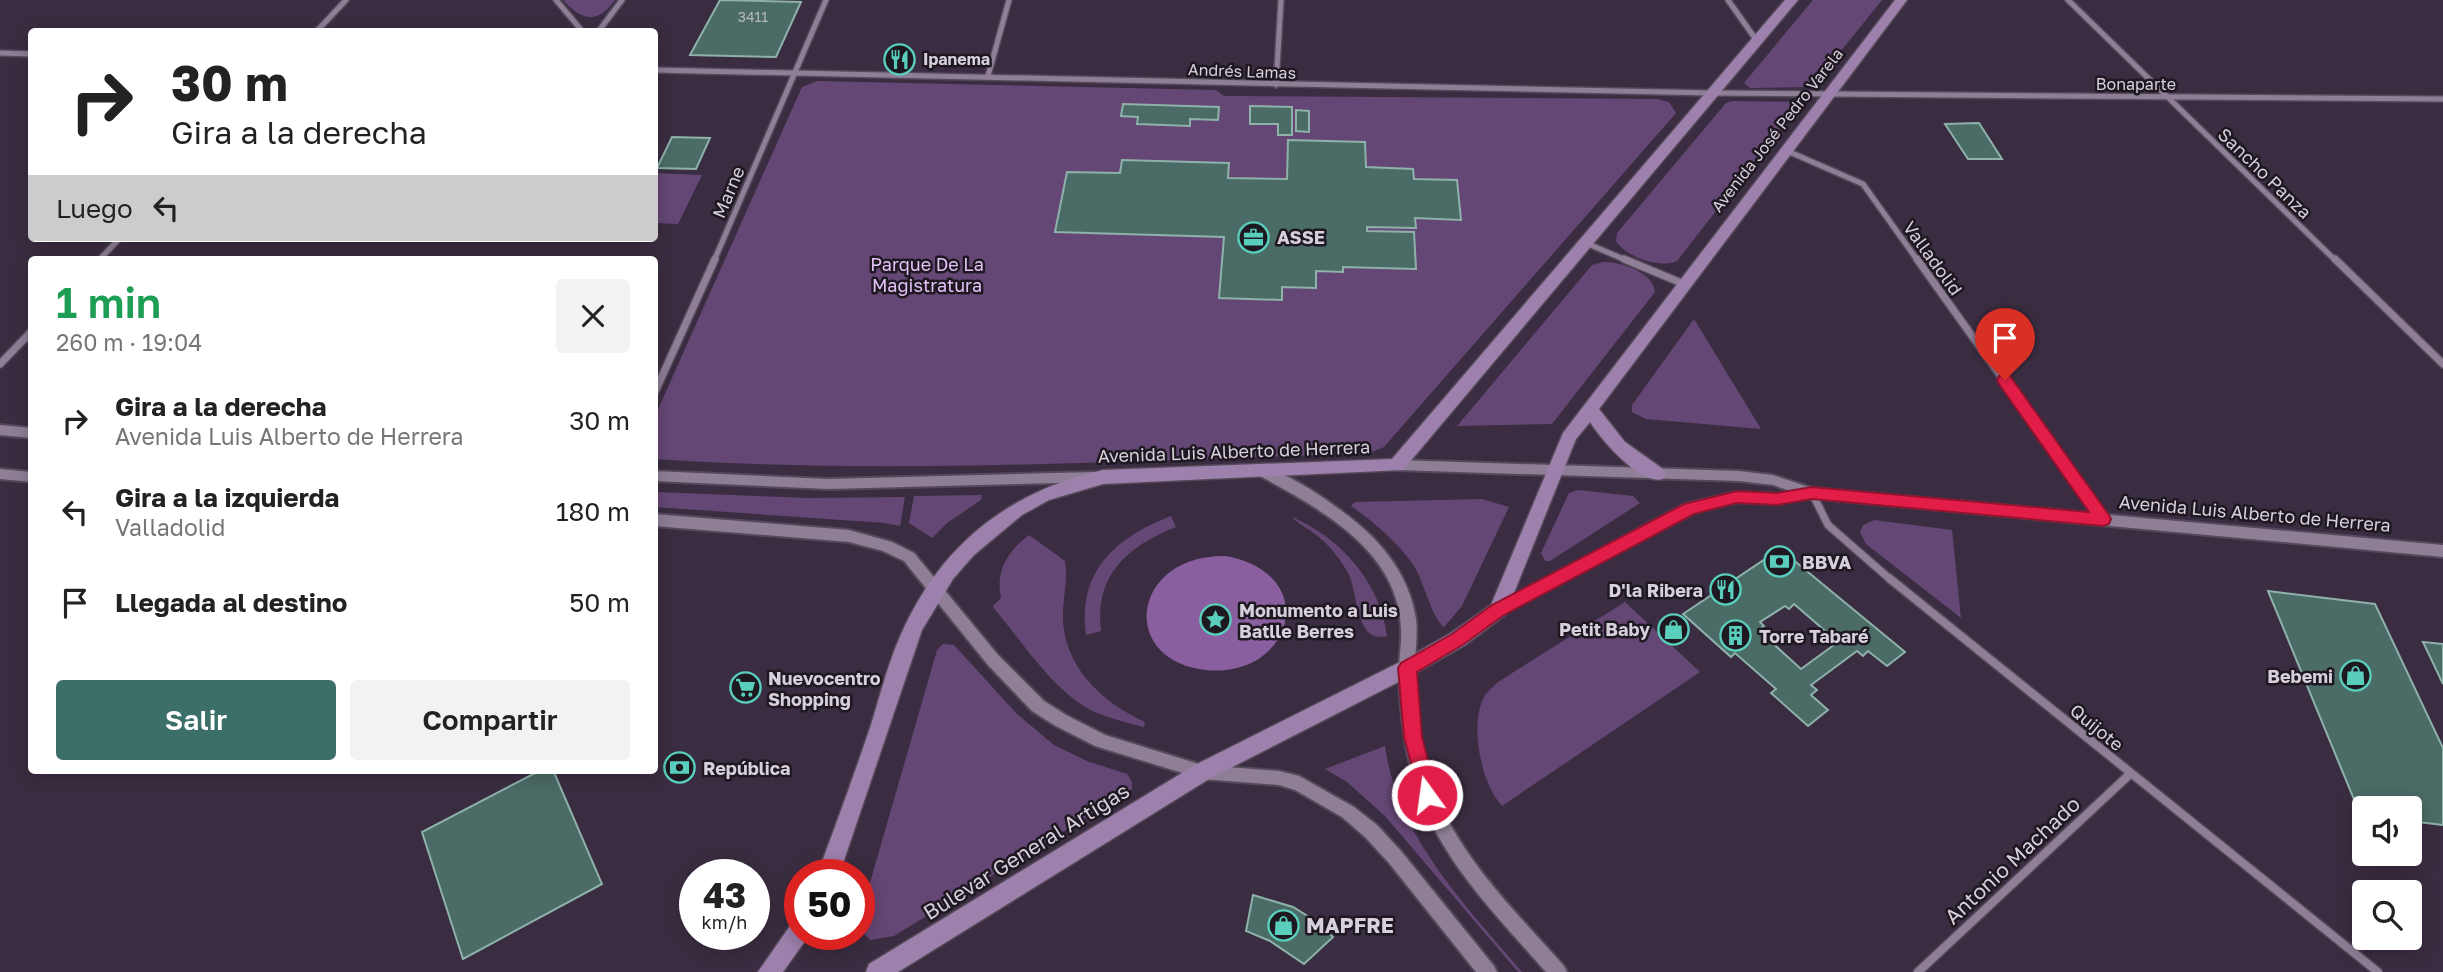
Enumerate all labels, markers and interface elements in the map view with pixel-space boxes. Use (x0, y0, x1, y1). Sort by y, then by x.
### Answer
house number: 3411 (738, 8, 768, 25)
restaurant icon: Ipanema (883, 42, 917, 76)
street label: Avenida José Pedro Varela (1707, 44, 1847, 216)
place label: Ipanema (923, 49, 990, 69)
text: 30 m (171, 53, 288, 112)
icon: right (56, 56, 147, 147)
street label: Andrés Lamas (1188, 59, 1296, 83)
street label: Bonaparte (2096, 74, 2176, 94)
text: Gira a la derecha (171, 113, 427, 151)
street label: Sancho Panza (2214, 123, 2316, 223)
street label: Marne (707, 163, 749, 221)
icon: left (147, 189, 185, 227)
text: Luego (56, 193, 133, 224)
street label: Valladolid (1899, 217, 1967, 299)
office icon: ASSE (1237, 220, 1271, 254)
place label: ASSE (1277, 226, 1325, 248)
park label: Parque De La Magistratura (870, 253, 984, 296)
text: 1 min (56, 277, 161, 327)
button: close (556, 279, 630, 353)
pin (1975, 308, 2035, 380)
icon: arrive (1986, 319, 2024, 357)
text: 260 m · 19:04 (56, 328, 202, 356)
text: Gira a la derecha (115, 391, 327, 422)
icon: right (56, 402, 94, 440)
text: 30 m (569, 405, 630, 436)
text: Avenida Luis Alberto de Herrera (115, 422, 463, 450)
street label: Avenida Luis Alberto de Herrera (1097, 435, 1371, 467)
text: Gira a la izquierda (115, 482, 339, 513)
street label: Avenida Luis Alberto de Herrera (2118, 490, 2392, 536)
icon: left (56, 493, 94, 531)
text: 180 m (556, 496, 630, 527)
text: Valladolid (115, 513, 225, 541)
bank icon: BBVA (1762, 545, 1796, 579)
place label: BBVA (1802, 551, 1851, 573)
restaurant icon: D'la Ribera (1709, 573, 1743, 607)
place label: D'la Ribera (1609, 579, 1703, 601)
icon: arrive (56, 584, 94, 622)
text: Llegada al destino (115, 587, 347, 618)
text: 50 m (569, 587, 630, 618)
place label: Monumento a Luis Batlle Berres (1239, 599, 1398, 642)
place icon: Monumento a Luis Batlle Berres (1199, 603, 1233, 637)
shop icon: Petit Baby (1656, 612, 1690, 646)
place label: Petit Baby (1559, 618, 1650, 640)
building icon: Torre Tabaré (1719, 619, 1753, 653)
place label: Torre Tabaré (1759, 625, 1869, 647)
shop icon: Bebemi (2339, 659, 2373, 693)
place label: Bebemi (2267, 665, 2333, 687)
place label: Nuevocentro Shopping (768, 667, 881, 710)
supermarket icon: Nuevocentro Shopping (728, 671, 762, 705)
button: Salir (56, 680, 336, 760)
button: Compartir (350, 680, 630, 760)
street label: Quijote (2066, 699, 2128, 755)
bank icon: República (663, 751, 697, 785)
place label: República (703, 757, 790, 779)
position arrow (1390, 758, 1464, 832)
street label: Bulevar General Artigas (918, 777, 1134, 925)
street label: Antonio Machado (1939, 791, 2085, 929)
map controls (2352, 796, 2422, 950)
button: sound (2352, 796, 2422, 866)
speed limit sign: 50 (784, 859, 875, 950)
text: 43 (703, 874, 746, 916)
button: search (2352, 880, 2422, 950)
shop icon: MAPFRE (1266, 908, 1300, 942)
text: km/h (702, 911, 747, 933)
place label: MAPFRE (1306, 912, 1394, 938)

